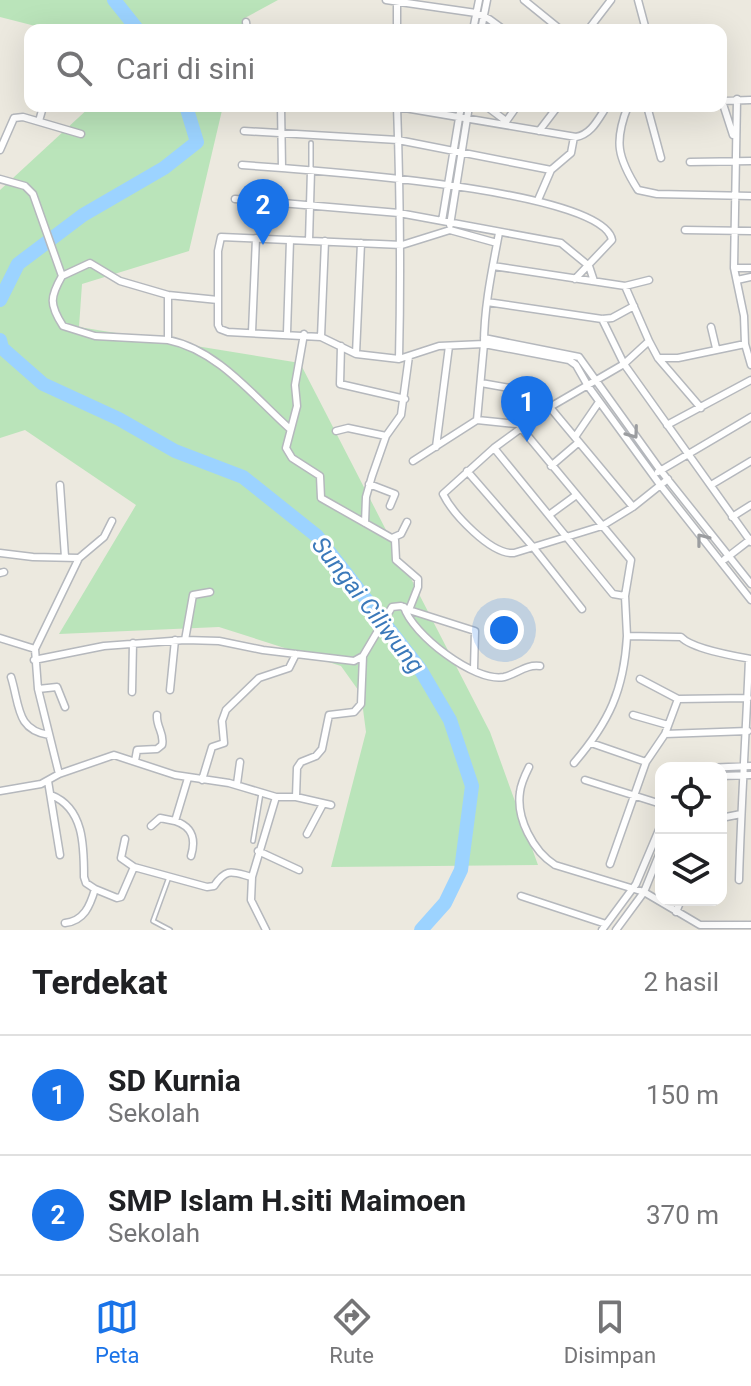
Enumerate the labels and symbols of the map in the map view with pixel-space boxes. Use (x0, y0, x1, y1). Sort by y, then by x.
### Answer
pin: 2 (237, 179, 289, 245)
pin: 1 (501, 376, 553, 442)
one-way arrow (623, 424, 638, 438)
water label: Sungai Ciliwung (306, 531, 430, 679)
one-way arrow (697, 534, 712, 548)
your location (484, 610, 524, 650)

